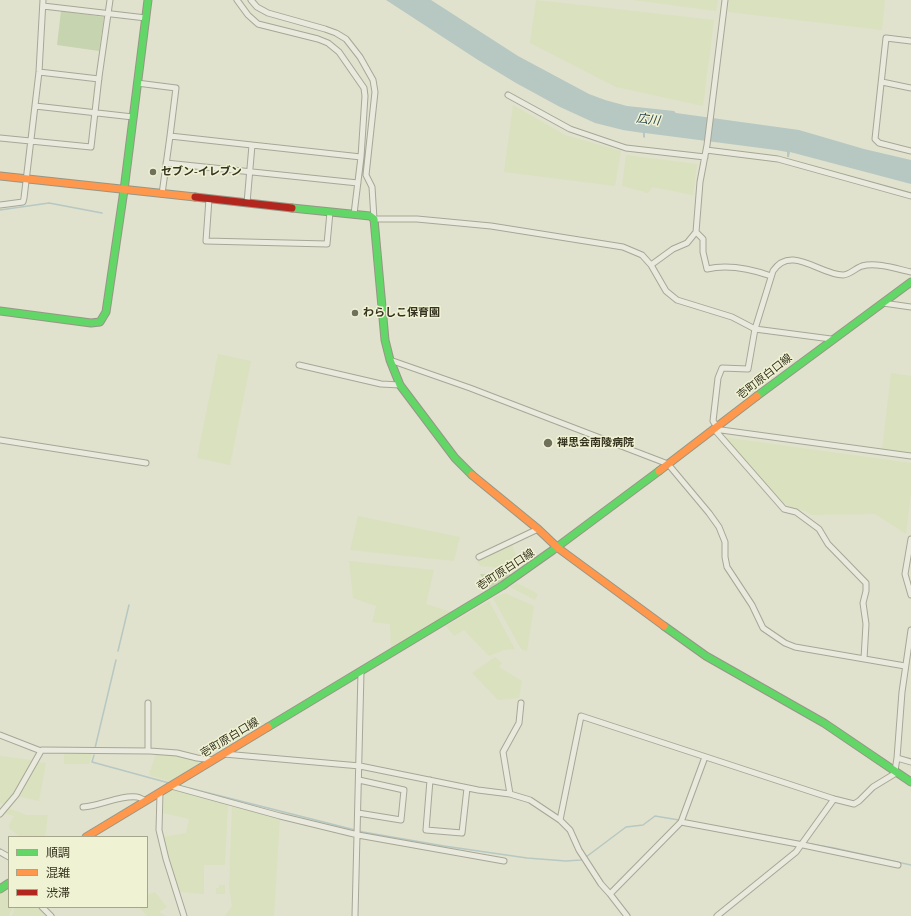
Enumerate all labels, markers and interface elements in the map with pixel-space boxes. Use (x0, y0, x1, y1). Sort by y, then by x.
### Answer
water label: 広川 (635, 111, 661, 129)
place label: セブン-イレブン (161, 165, 242, 179)
marker: セブン-イレブン (148, 167, 158, 177)
place label: わらしこ保育園 (363, 306, 440, 320)
marker: わらしこ保育園 (350, 308, 360, 318)
street label: 壱町原白口線 (735, 351, 795, 403)
place label: 禅思会南陵病院 (557, 436, 634, 450)
marker: 禅思会南陵病院 (542, 437, 554, 449)
street label: 壱町原白口線 (475, 546, 537, 594)
street label: 壱町原白口線 (198, 715, 262, 761)
legend (8, 836, 148, 908)
text: 順調 (46, 846, 70, 860)
text: 混雑 (46, 866, 70, 880)
text: 渋滞 (46, 886, 70, 900)

